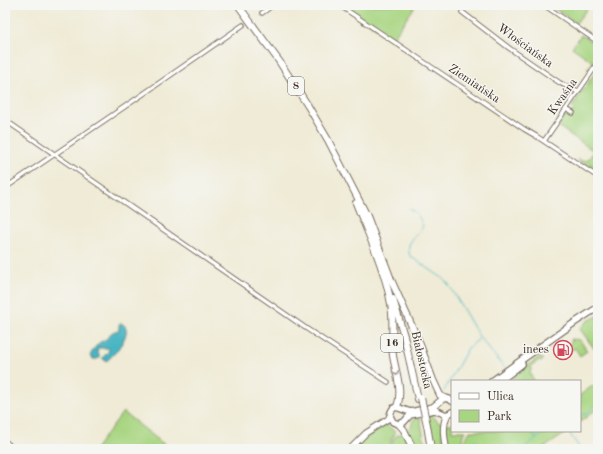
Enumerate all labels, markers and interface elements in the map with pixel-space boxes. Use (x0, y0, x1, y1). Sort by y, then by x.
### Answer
street label: Włościańska (495, 22, 555, 70)
street label: Ziemiańska (446, 62, 502, 106)
street label: Kwaśna (546, 76, 580, 117)
road number: 8 (288, 77, 304, 95)
street label: Białostocka (408, 330, 434, 390)
road number: 16 (381, 334, 403, 352)
fuel station icon: inees (552, 339, 574, 361)
place label: inees (523, 344, 549, 356)
one-way arrow (392, 369, 400, 376)
legend (451, 380, 581, 432)
text: Ulica (487, 391, 514, 403)
text: Park (487, 411, 512, 423)

